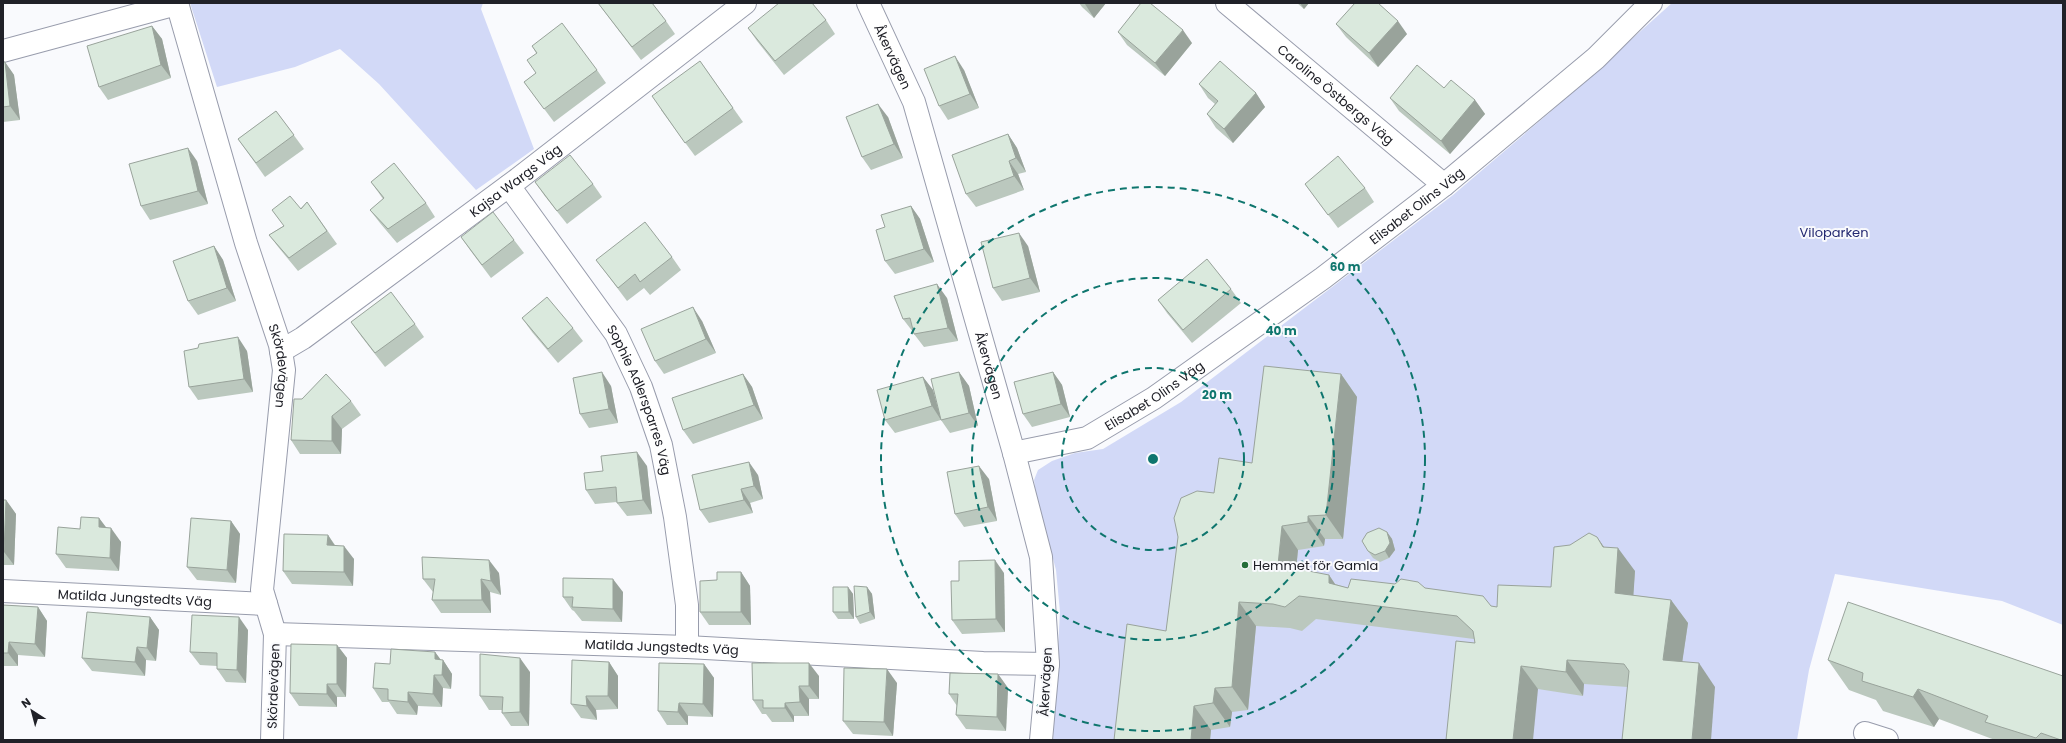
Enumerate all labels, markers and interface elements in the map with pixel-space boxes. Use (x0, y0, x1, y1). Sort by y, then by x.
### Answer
street label: Åkervägen (869, 21, 916, 92)
street label: Caroline Östbergs Väg (1273, 40, 1398, 149)
street label: Kajsa Wargs Väg (466, 140, 566, 222)
street label: Elisabet Olins Väg (1365, 163, 1468, 249)
park label: Viloparken (1799, 223, 1869, 242)
text: 60 m (1330, 258, 1361, 275)
street label: Skördevägen (264, 321, 293, 409)
street label: Sophie Adlersparres Väg (602, 321, 676, 477)
text: 40 m (1265, 322, 1297, 339)
street label: Åkervägen (970, 329, 1007, 402)
street label: Elisabet Olins Väg (1101, 356, 1208, 435)
text: 20 m (1202, 386, 1232, 403)
centre of rings (1146, 452, 1160, 466)
place label: Hemmet för Gamla (1253, 556, 1378, 575)
marker: Hemmet för Gamla (1240, 560, 1250, 570)
street label: Matilda Jungstedts Väg (57, 585, 212, 611)
street label: Matilda Jungstedts Väg (584, 635, 739, 660)
street label: Skördevägen (263, 643, 284, 729)
street label: Åkervägen (1034, 647, 1057, 717)
north arrow (12, 691, 52, 731)
text: N (18, 694, 34, 712)

